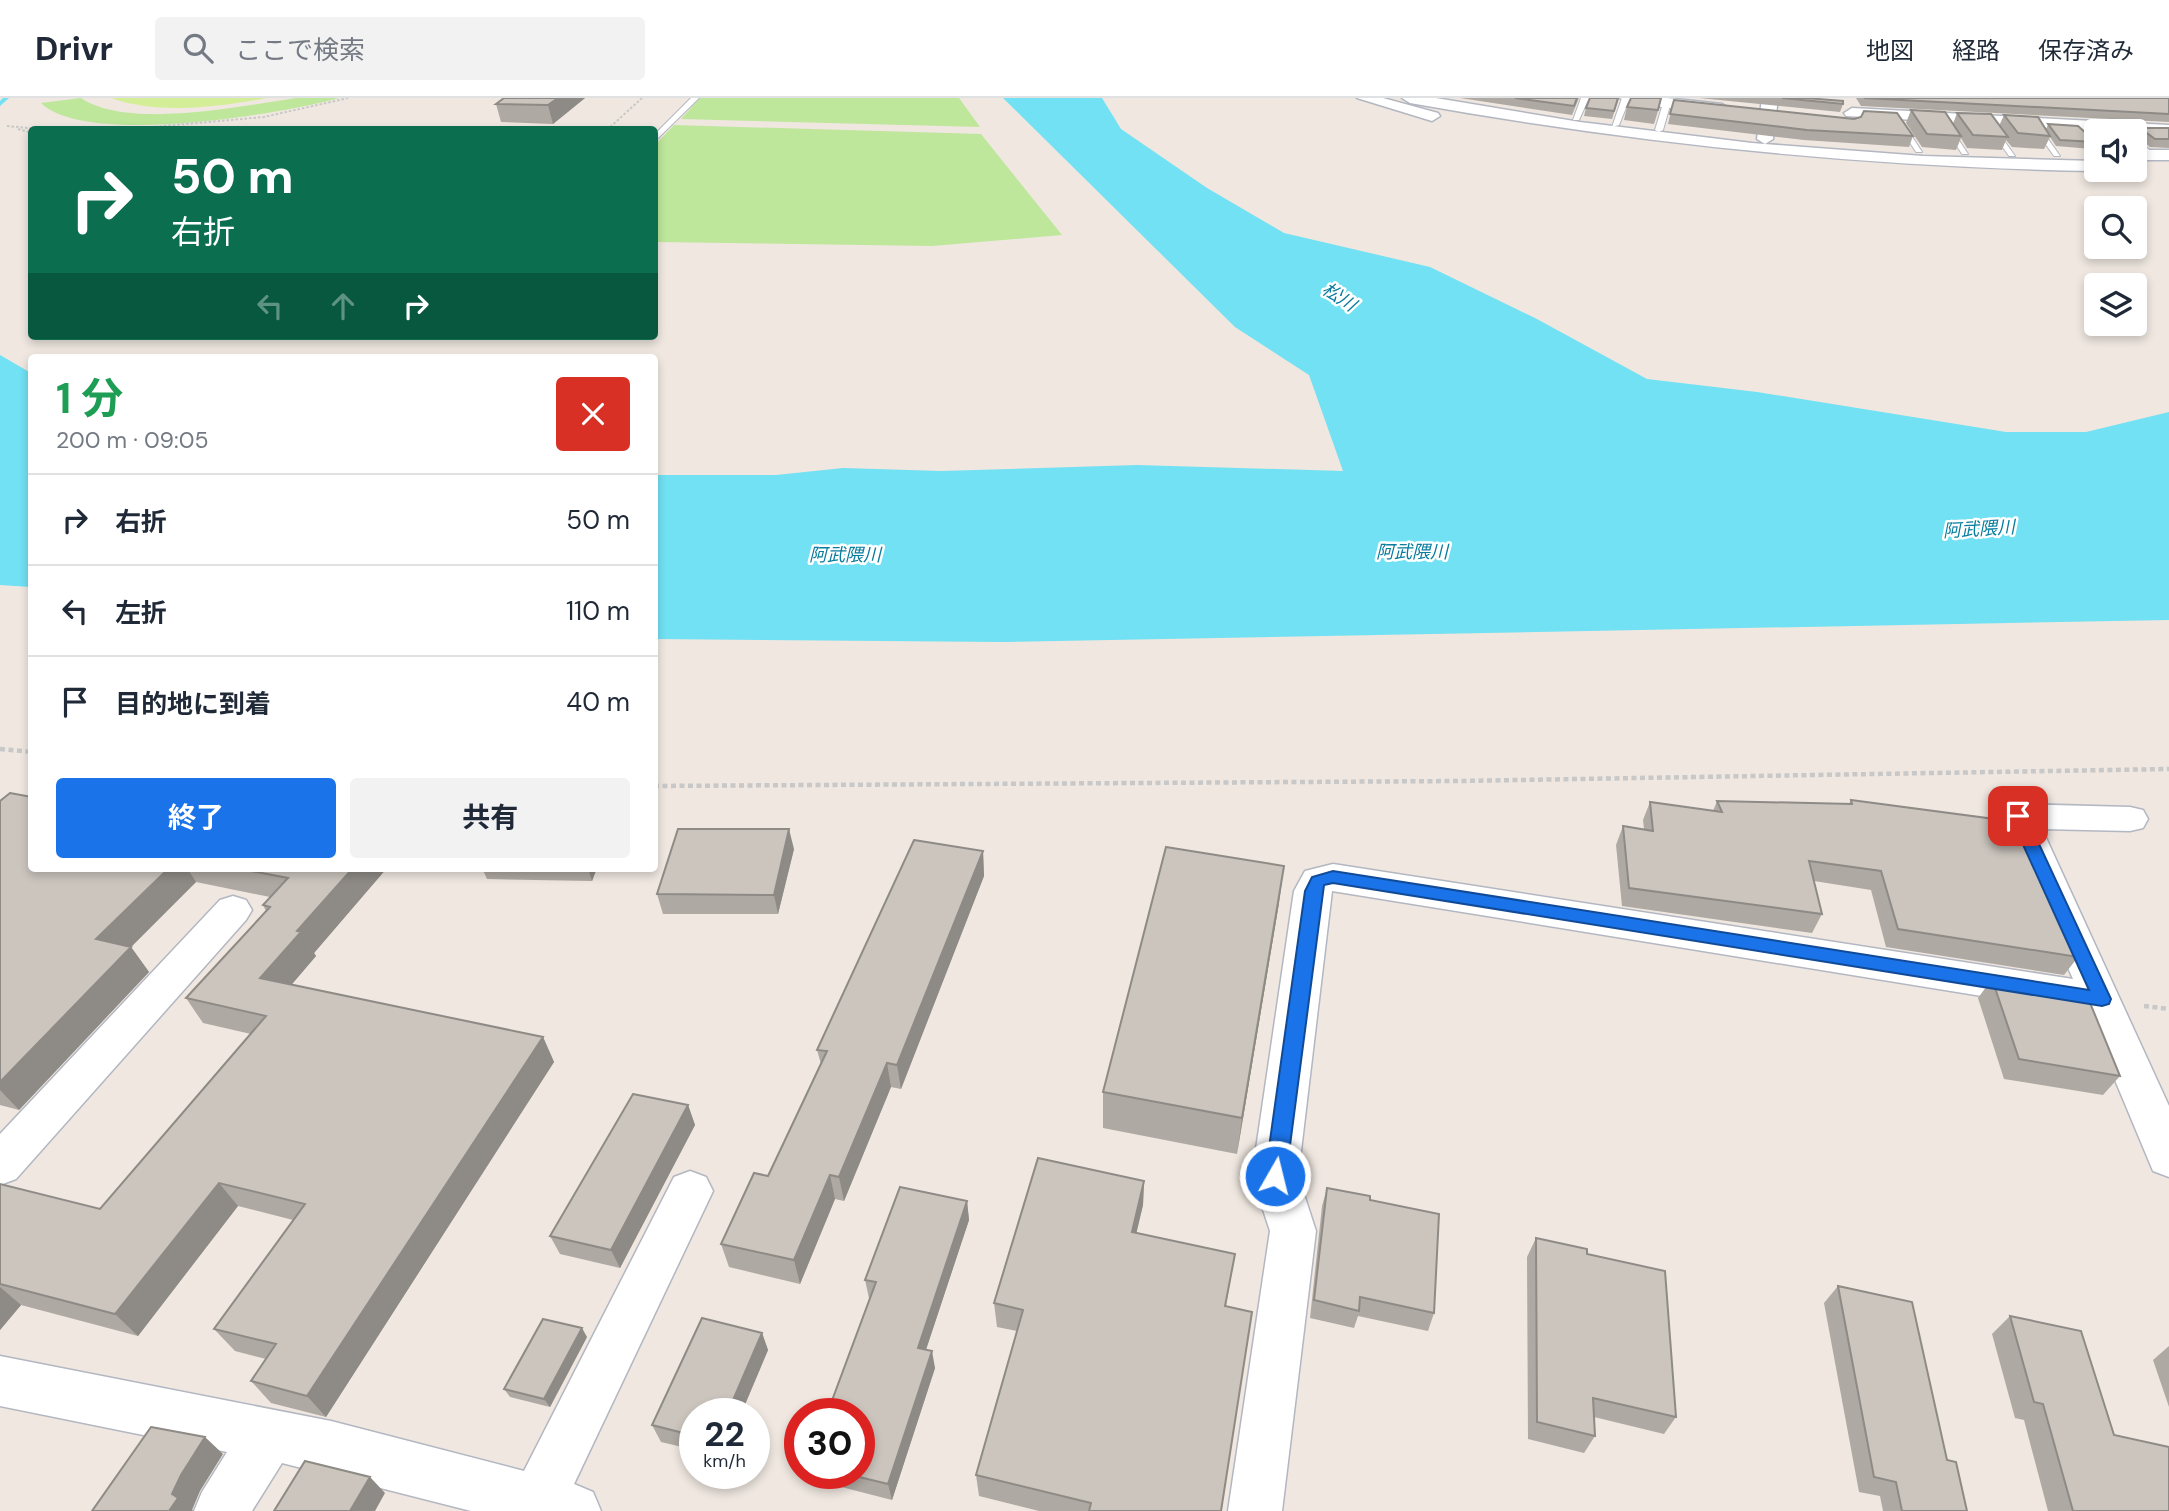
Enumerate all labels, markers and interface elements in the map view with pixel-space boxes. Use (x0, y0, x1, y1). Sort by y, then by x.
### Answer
search box (155, 17, 645, 80)
text: Drivr (35, 27, 113, 70)
icon: search (179, 29, 217, 67)
text: ここで検索 (235, 33, 365, 67)
text: 地図 (1866, 35, 1914, 66)
text: 経路 (1952, 35, 2000, 66)
text: 保存済み (2038, 35, 2134, 66)
map controls (2084, 119, 2147, 336)
button: sound (2084, 119, 2147, 182)
text: 50 m (171, 144, 294, 208)
icon: right (56, 154, 147, 245)
button: search (2084, 196, 2147, 259)
text: 右折 (171, 211, 235, 253)
button: layers (2084, 273, 2147, 336)
water label: 松川 (1317, 277, 1362, 318)
icon: left (251, 287, 289, 325)
icon: ahead (324, 287, 362, 325)
icon: right (397, 287, 435, 325)
text: 1 分 (56, 371, 123, 426)
button: close (556, 377, 630, 451)
text: 200 m · 09:05 (56, 425, 208, 455)
icon: right (56, 501, 94, 539)
text: 50 m (566, 503, 630, 537)
text: 右折 (115, 505, 167, 539)
water label: 阿武隈川 (1942, 515, 2018, 543)
water label: 阿武隈川 (1376, 540, 1450, 564)
water label: 阿武隈川 (809, 543, 883, 567)
icon: left (56, 592, 94, 630)
text: 110 m (566, 594, 630, 628)
text: 左折 (115, 596, 167, 630)
icon: arrive (56, 683, 94, 721)
text: 40 m (566, 685, 630, 719)
text: 目的地に到着 (115, 687, 271, 721)
button: 終了 (56, 778, 336, 858)
button: 共有 (350, 778, 630, 858)
pin (1988, 786, 2048, 846)
icon: arrive (1999, 797, 2037, 835)
position arrow (1238, 1139, 1312, 1213)
speed limit sign: 30 (784, 1398, 875, 1489)
text: 22 (704, 1411, 745, 1457)
text: km/h (703, 1449, 746, 1473)

